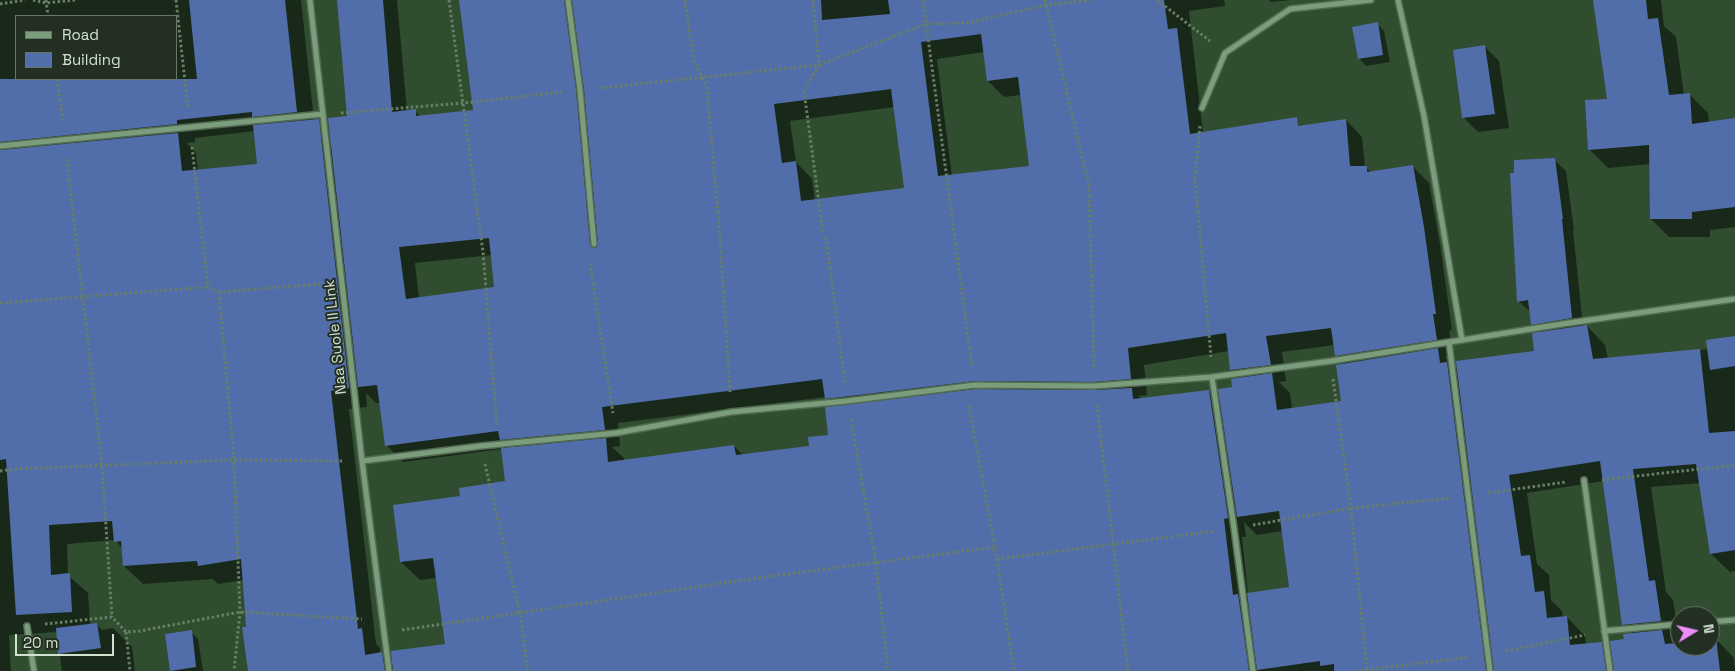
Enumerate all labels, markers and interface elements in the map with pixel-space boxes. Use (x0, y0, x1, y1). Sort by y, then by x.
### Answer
legend (15, 15, 178, 80)
text: Road (62, 25, 99, 44)
text: Building (62, 50, 121, 69)
street label: Naa Suole II Link (321, 279, 351, 395)
north arrow (1670, 606, 1720, 656)
text: N (1699, 623, 1718, 635)
scale bar (18, 624, 116, 656)
text: 20 m (23, 633, 58, 652)

